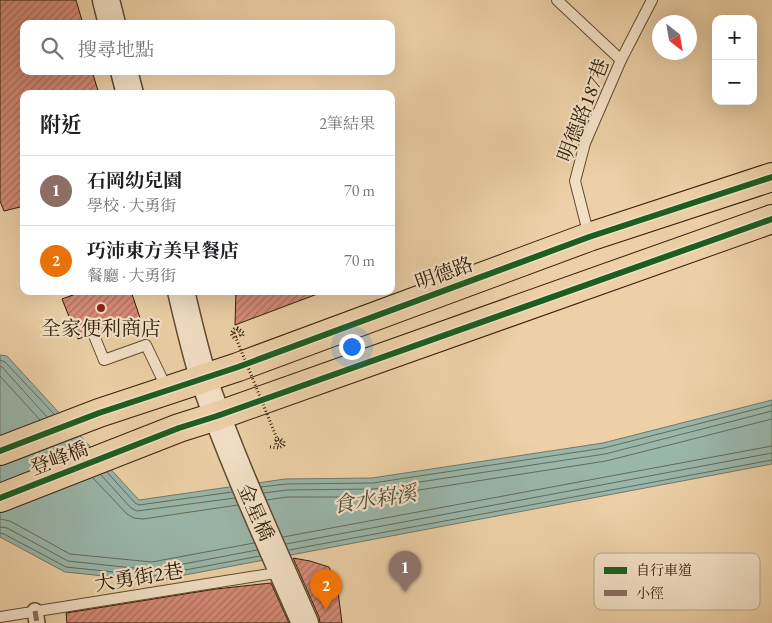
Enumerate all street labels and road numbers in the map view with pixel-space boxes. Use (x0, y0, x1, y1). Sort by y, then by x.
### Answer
street label: 明德路187巷 (551, 55, 615, 165)
street label: 明德路 (411, 251, 477, 295)
street label: 登峰橋 (26, 435, 92, 481)
street label: 金星橋 (232, 479, 280, 545)
street label: 大勇街2巷 (93, 557, 185, 597)

